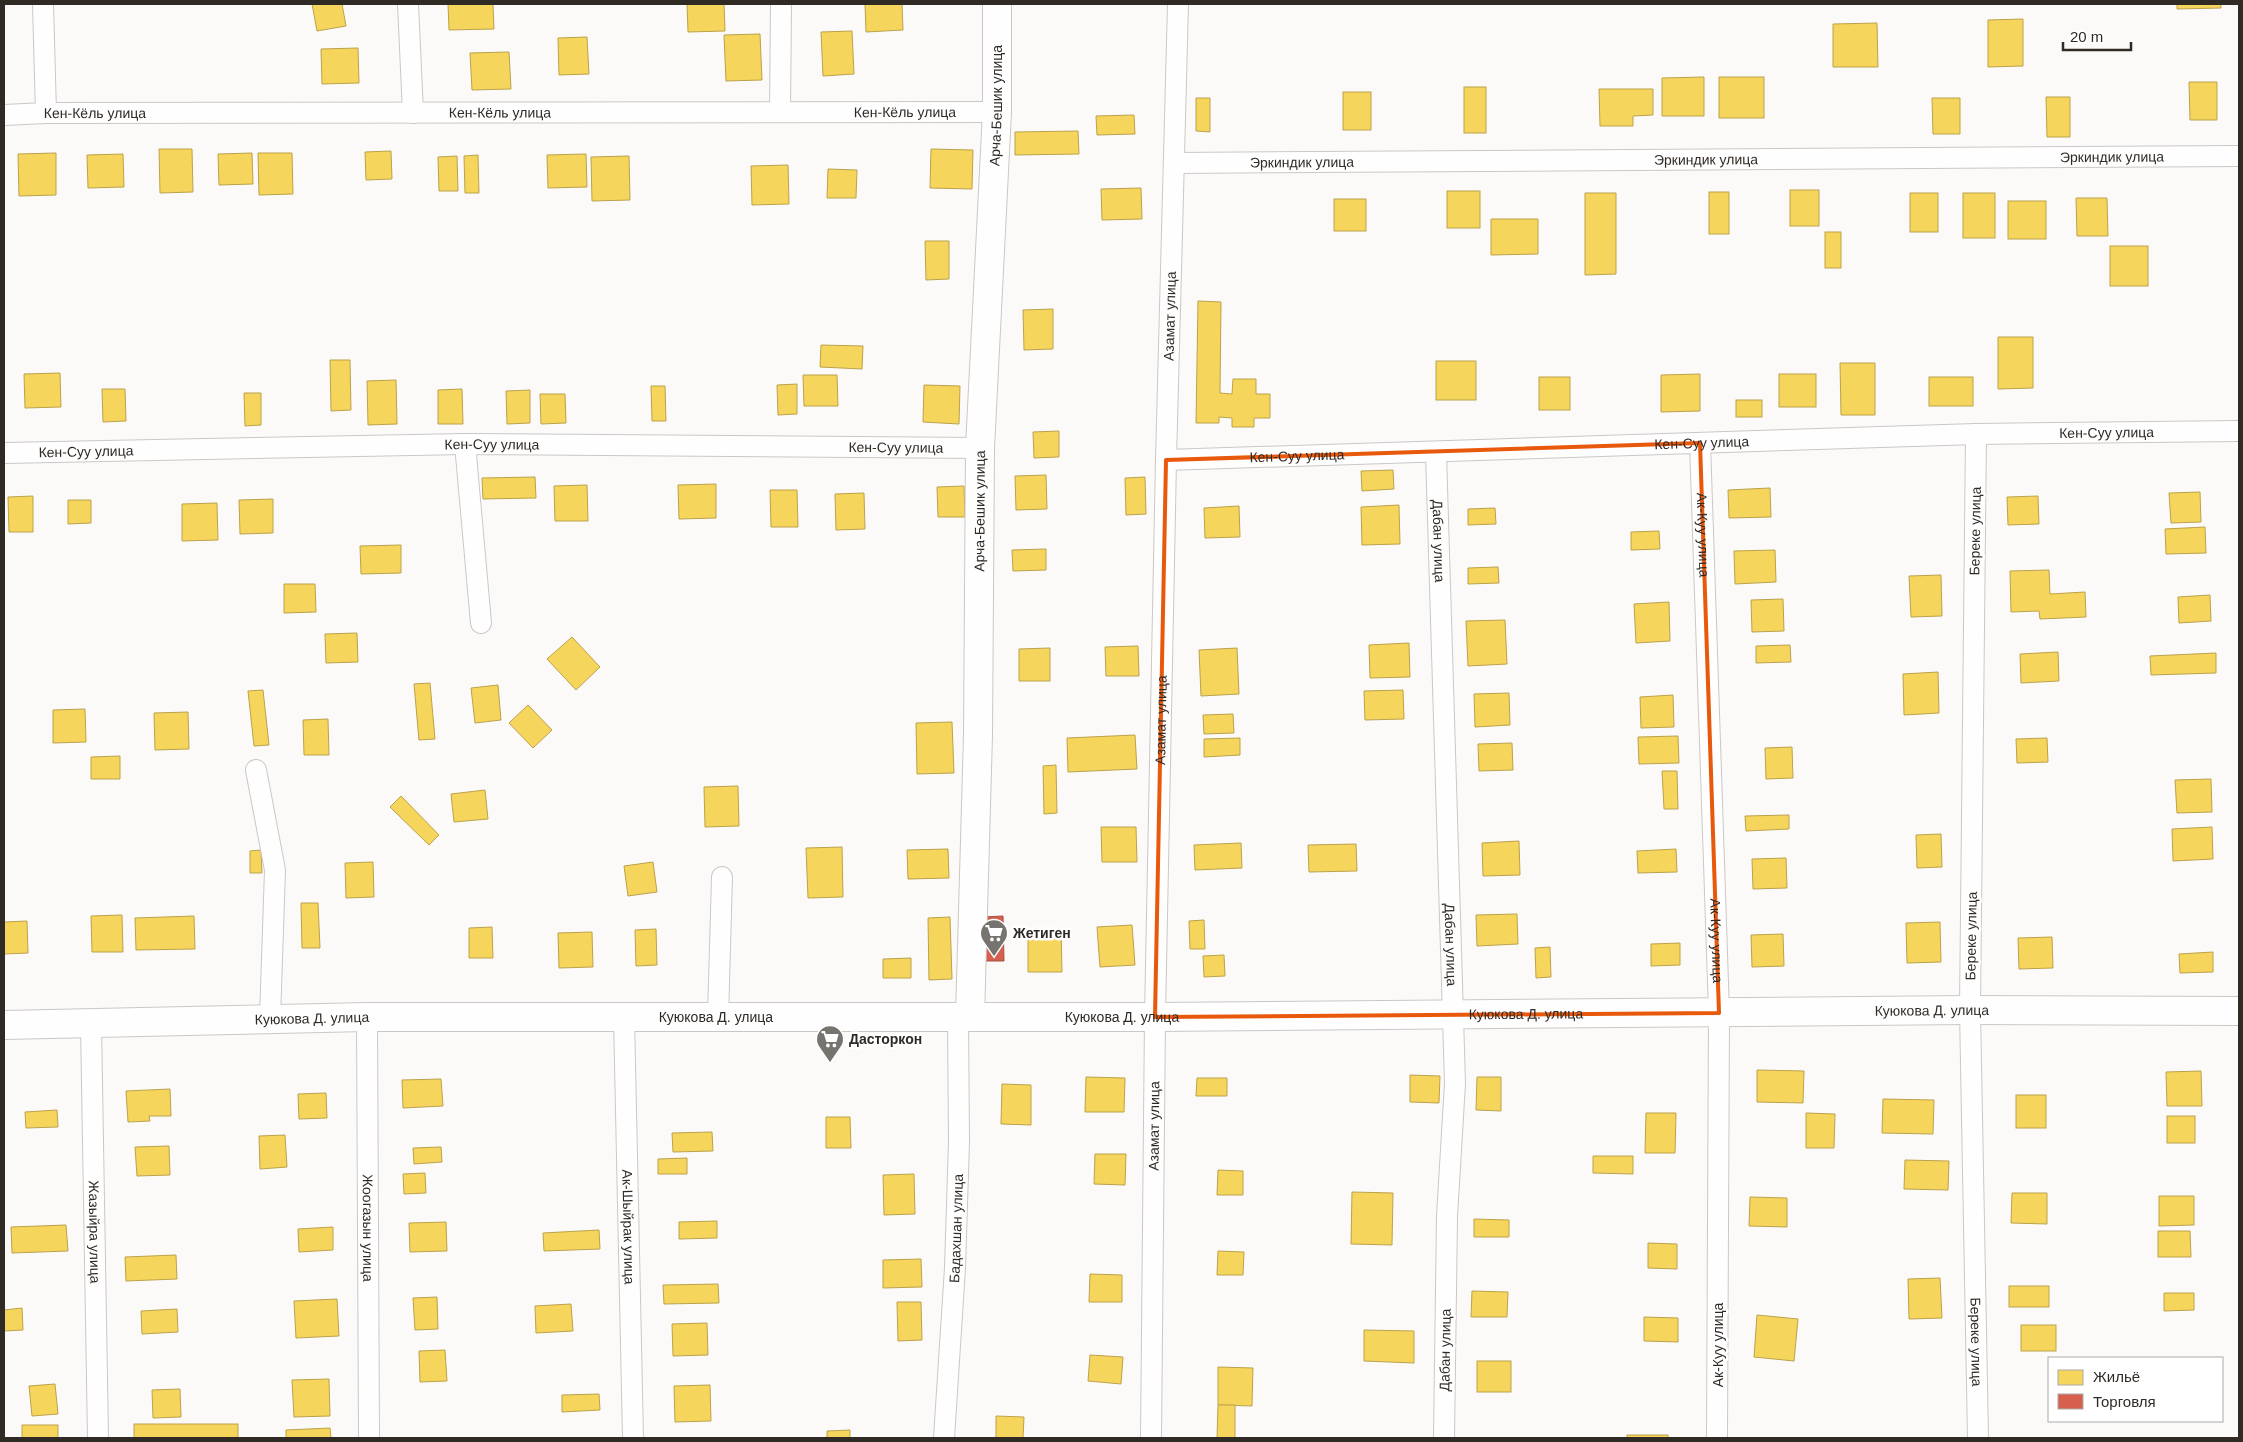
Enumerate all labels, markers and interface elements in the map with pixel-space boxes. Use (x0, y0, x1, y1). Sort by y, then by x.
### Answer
scale bar (2063, 20, 2130, 52)
text: 20 m (2070, 28, 2103, 45)
street label: Арча-Бешик улица (986, 45, 1005, 166)
street label: Кен-Кёль улица (449, 104, 551, 121)
street label: Кен-Кёль улица (854, 104, 956, 120)
street label: Кен-Кёль улица (44, 105, 146, 121)
street label: Эркиндик улица (2060, 148, 2164, 165)
street label: Эркиндик улица (1654, 151, 1758, 168)
street label: Эркиндик улица (1250, 154, 1354, 171)
street label: Азамат улица (1161, 271, 1179, 361)
street label: Кен-Суу улица (2059, 424, 2154, 441)
street label: Кен-Суу улица (1654, 433, 1750, 452)
street label: Кен-Суу улица (444, 436, 540, 453)
street label: Кен-Суу улица (848, 439, 944, 456)
street label: Кен-Суу улица (38, 442, 134, 460)
street label: Кен-Суу улица (1249, 446, 1345, 465)
street label: Арча-Бешик улица (971, 450, 988, 572)
street label: Береке улица (1966, 486, 1984, 576)
street label: Ак-Куу улица (1694, 492, 1712, 578)
street label: Дабан улица (1429, 499, 1448, 583)
street label: Азамат улица (1152, 675, 1170, 765)
street label: Береке улица (1962, 891, 1980, 981)
street label: Ак-Куу улица (1707, 898, 1726, 984)
street label: Дабан улица (1442, 903, 1460, 987)
supermarket icon: Жетиген (979, 918, 1009, 957)
place label: Жетиген (1012, 925, 1071, 941)
street label: Куюкова Д. улица (1875, 1002, 1989, 1019)
street label: Куюкова Д. улица (1469, 1005, 1583, 1022)
street label: Куюкова Д. улица (255, 1009, 370, 1027)
street label: Куюкова Д. улица (659, 1009, 773, 1025)
street label: Куюкова Д. улица (1065, 1009, 1179, 1025)
supermarket icon: Дасторкон (815, 1024, 845, 1063)
place label: Дасторкон (849, 1031, 922, 1047)
street label: Азамат улица (1146, 1081, 1162, 1171)
street label: Ак-Шыйрак улица (619, 1169, 638, 1285)
street label: Бадахшан улица (946, 1173, 966, 1283)
street label: Жоогазын улица (360, 1174, 376, 1282)
street label: Жазыйра улица (86, 1180, 103, 1284)
street label: Береке улица (1967, 1297, 1985, 1387)
street label: Ак-Куу улица (1710, 1302, 1726, 1387)
street label: Дабан улица (1436, 1308, 1454, 1392)
legend (2048, 1357, 2223, 1422)
text: Жильё (2093, 1368, 2140, 1385)
text: Торговля (2093, 1393, 2156, 1410)

